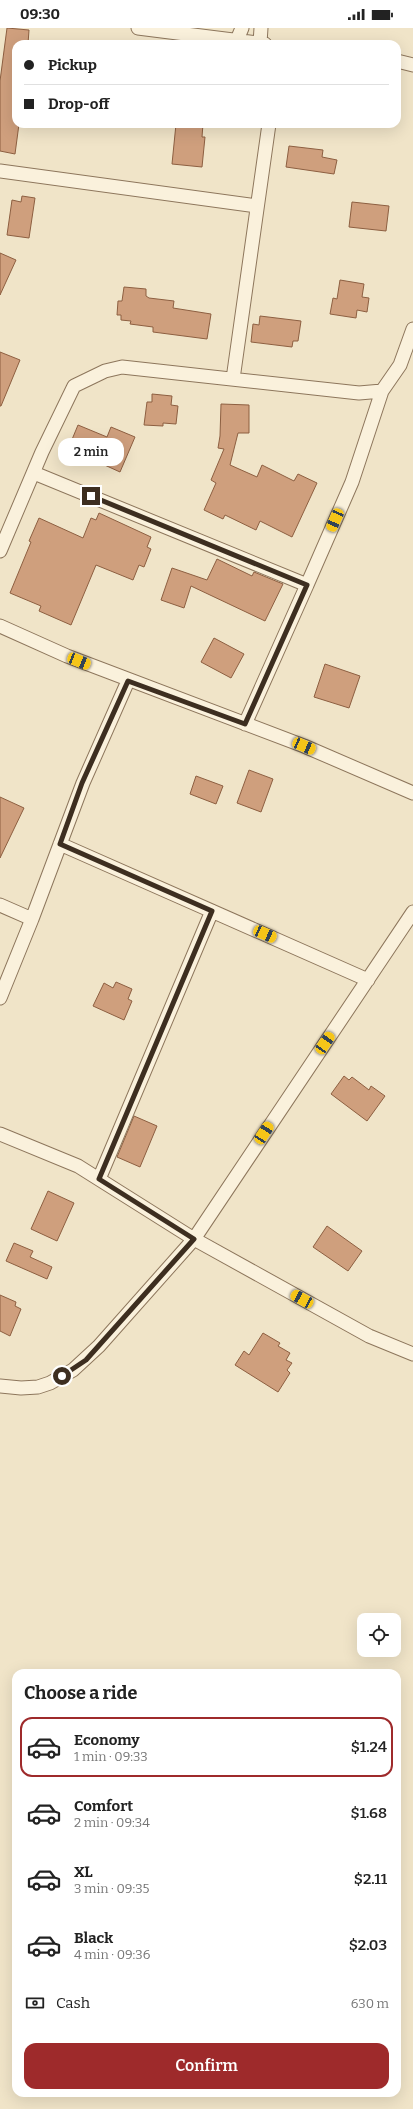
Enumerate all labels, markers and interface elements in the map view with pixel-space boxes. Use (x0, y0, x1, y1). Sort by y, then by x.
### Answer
text: 09:30 (20, 5, 60, 23)
text: Pickup (48, 56, 97, 74)
text: Drop-off (48, 95, 109, 113)
callout: 2 min (58, 438, 124, 466)
text: 2 min (74, 444, 108, 459)
route end (82, 487, 100, 505)
car (325, 507, 345, 533)
car (66, 651, 92, 671)
car (291, 736, 317, 756)
car (252, 924, 278, 944)
car (313, 1030, 337, 1056)
car (252, 1120, 276, 1146)
car (289, 1288, 315, 1310)
route start (53, 1367, 71, 1385)
map controls (357, 1613, 401, 1657)
button: locate (357, 1613, 401, 1657)
text: Choose a ride (24, 1682, 137, 1704)
icon: car (26, 1729, 62, 1765)
text: Economy (74, 1731, 140, 1749)
text: $1.24 (351, 1738, 387, 1756)
text: 1 min · 09:33 (74, 1749, 148, 1764)
icon: car (26, 1795, 62, 1831)
text: Comfort (74, 1797, 133, 1815)
text: $1.68 (351, 1804, 387, 1822)
text: 2 min · 09:34 (74, 1815, 150, 1830)
icon: car (26, 1861, 62, 1897)
text: XL (74, 1863, 93, 1881)
text: $2.11 (354, 1870, 387, 1888)
text: 3 min · 09:35 (74, 1881, 150, 1896)
icon: car (26, 1927, 62, 1963)
text: Black (74, 1929, 113, 1947)
text: $2.03 (349, 1936, 387, 1954)
text: 4 min · 09:36 (74, 1947, 150, 1962)
icon: cash (24, 1992, 46, 2014)
text: Cash (56, 1994, 90, 2012)
text: 630 m (351, 1996, 389, 2011)
button: Confirm (24, 2043, 389, 2089)

